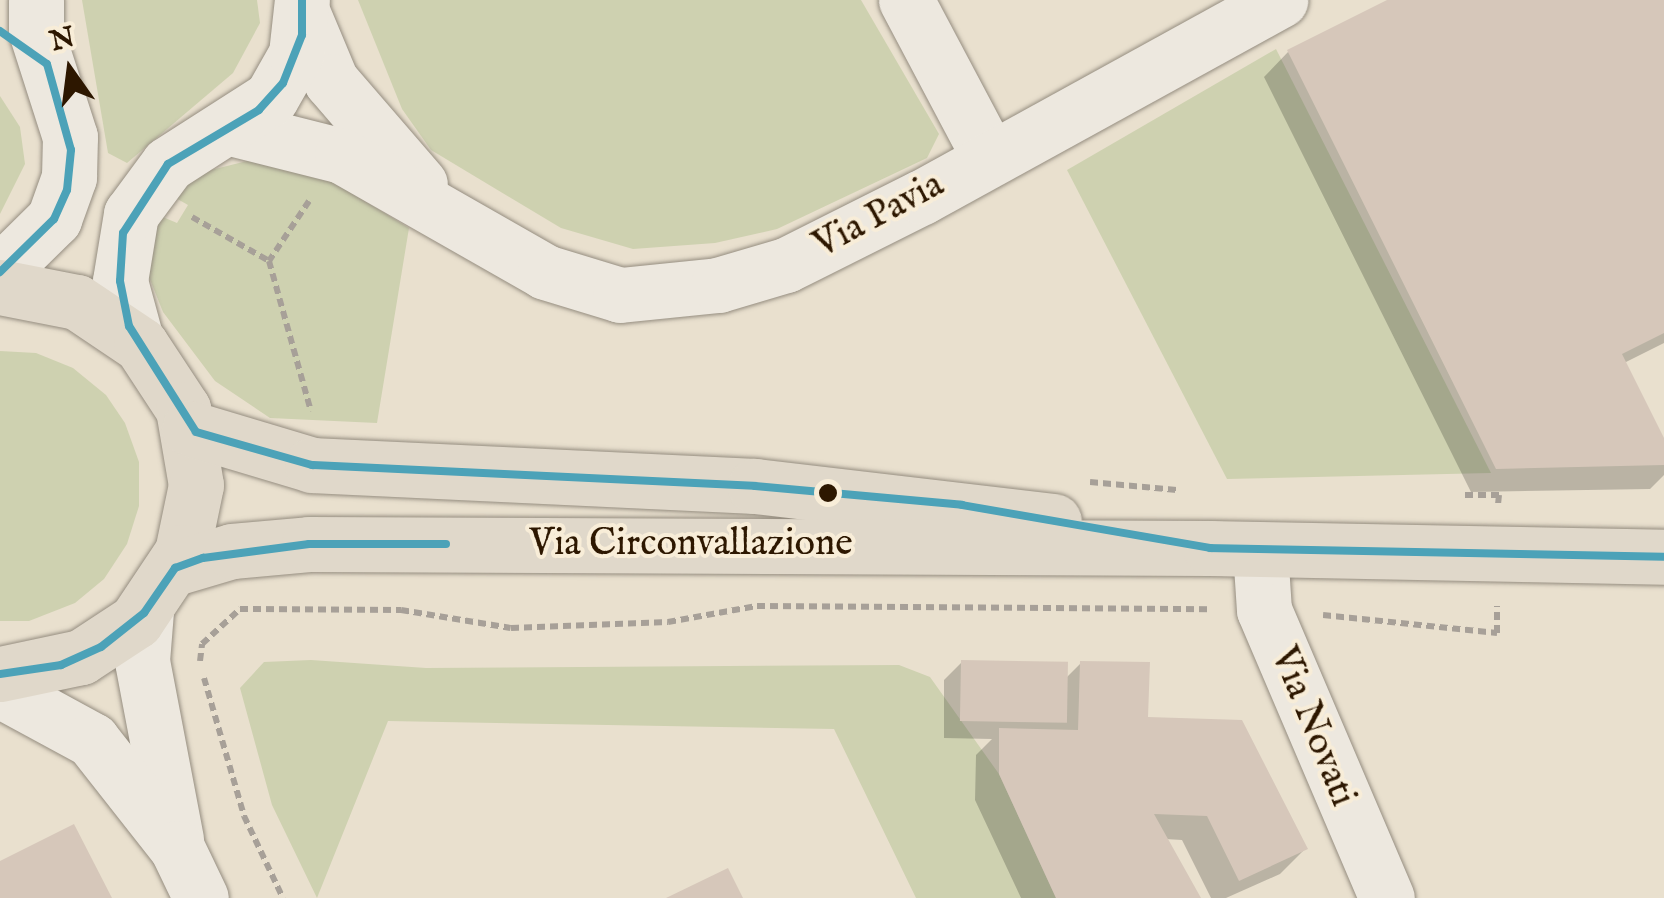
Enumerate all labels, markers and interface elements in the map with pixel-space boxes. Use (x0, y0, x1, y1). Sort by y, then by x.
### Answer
north arrow (20, 20, 120, 120)
text: N (47, 20, 79, 60)
street label: Via Pavia (806, 163, 952, 269)
unlabelled marker (818, 483, 838, 503)
street label: Via Circonvallazione (529, 522, 853, 568)
street label: Via Novati (1259, 641, 1365, 813)

